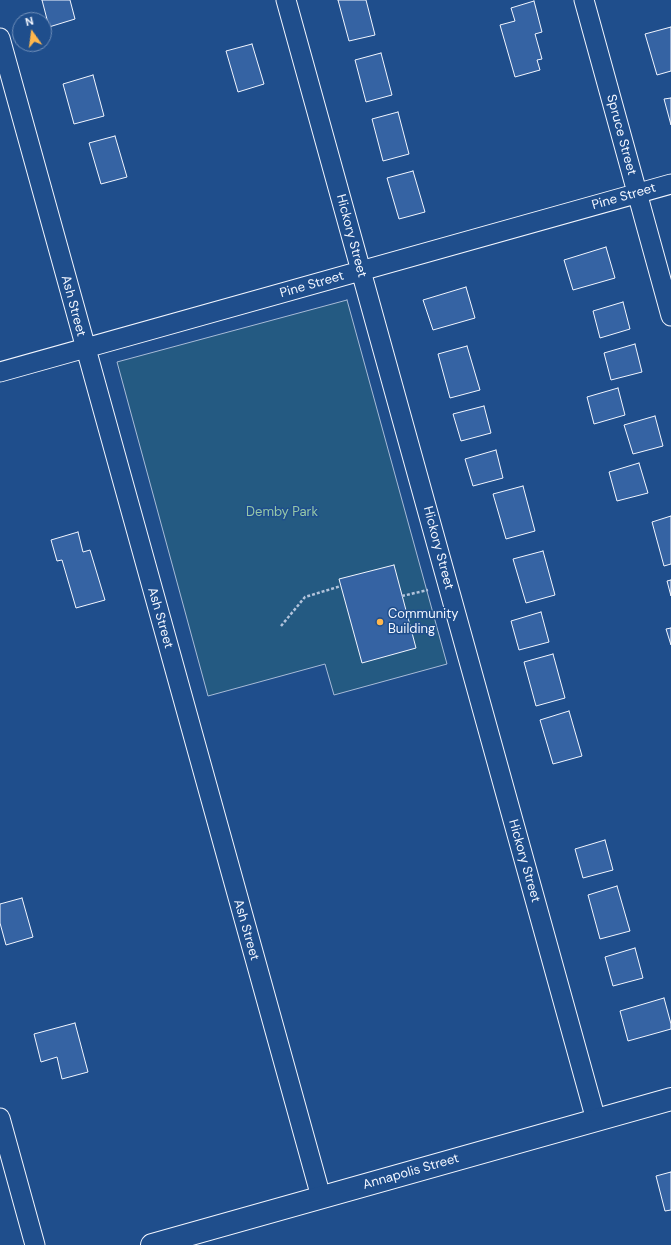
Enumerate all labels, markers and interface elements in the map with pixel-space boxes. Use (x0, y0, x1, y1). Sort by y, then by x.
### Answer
north arrow (12, 12, 52, 52)
text: N (24, 14, 35, 29)
street label: Spruce Street (603, 93, 639, 177)
street label: Pine Street (590, 180, 658, 214)
street label: Hickory Street (332, 193, 370, 279)
street label: Pine Street (278, 268, 346, 302)
street label: Ash Street (57, 274, 89, 338)
park label: Demby Park (246, 505, 318, 521)
street label: Hickory Street (419, 505, 457, 591)
street label: Ash Street (144, 586, 176, 650)
place label: Community Building (388, 607, 459, 638)
marker: Community Building (375, 617, 385, 627)
street label: Hickory Street (505, 818, 543, 904)
street label: Ash Street (230, 898, 262, 962)
street label: Annapolis Street (361, 1151, 461, 1193)

